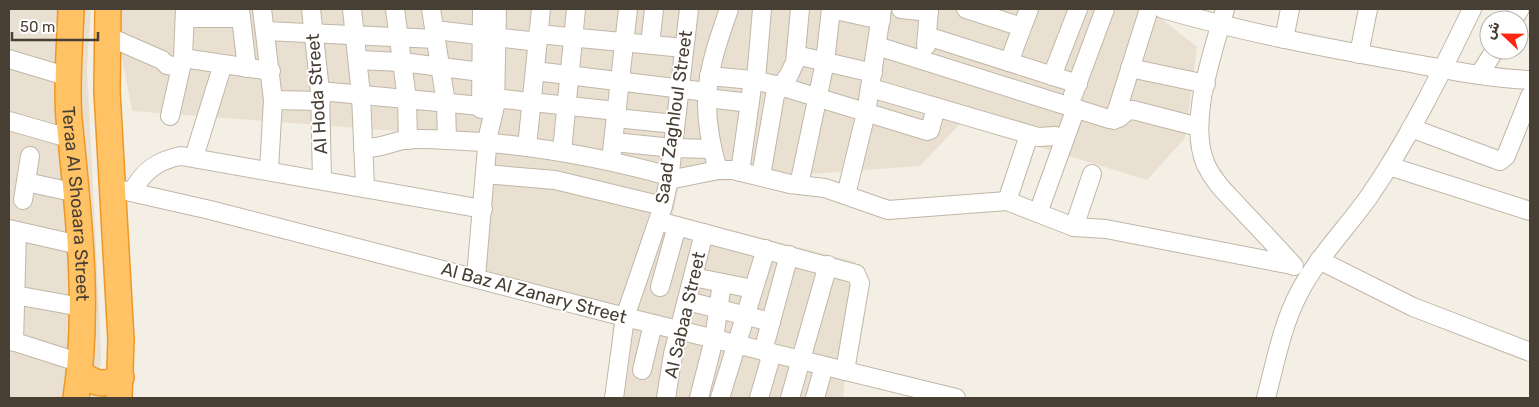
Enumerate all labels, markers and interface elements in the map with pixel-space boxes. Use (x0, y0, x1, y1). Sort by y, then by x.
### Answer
scale bar (12, 10, 99, 42)
north arrow (1479, 10, 1529, 60)
text: 50 m (20, 18, 55, 36)
text: ش (1481, 19, 1504, 42)
street label: Saad Zaghloul Street (651, 29, 697, 205)
street label: Al Hoda Street (302, 33, 332, 155)
street label: Teraa Al Shoaara Street (57, 106, 93, 301)
street label: Al Sabaa Street (660, 250, 710, 380)
street label: Al Baz Al Zanary Street (439, 258, 629, 328)

